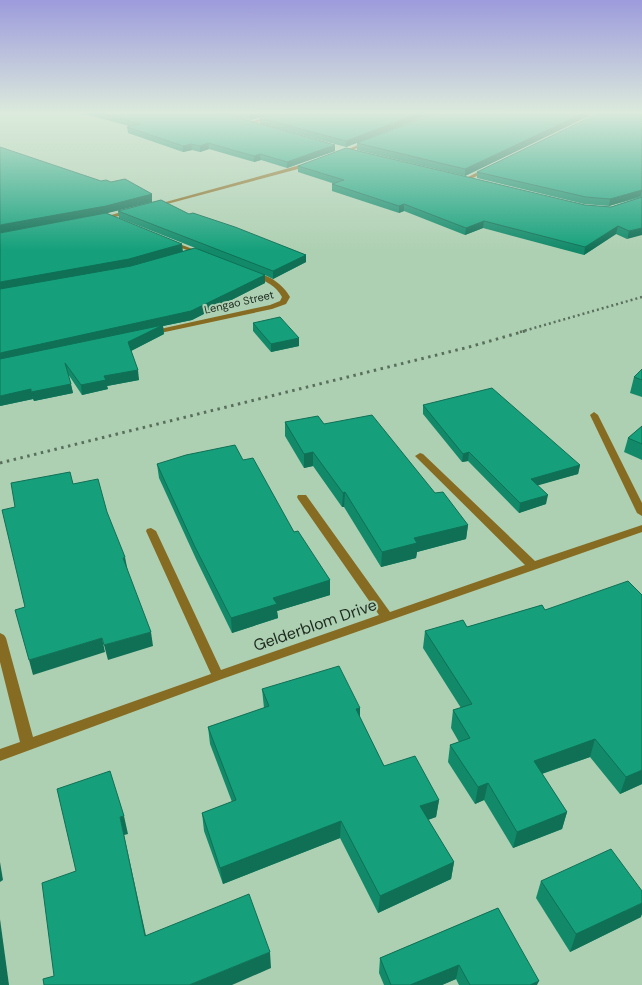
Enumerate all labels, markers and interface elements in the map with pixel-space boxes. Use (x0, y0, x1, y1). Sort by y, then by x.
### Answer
street label: Lengao Street (203, 287, 275, 317)
street label: Gelderblom Drive (250, 594, 380, 656)

